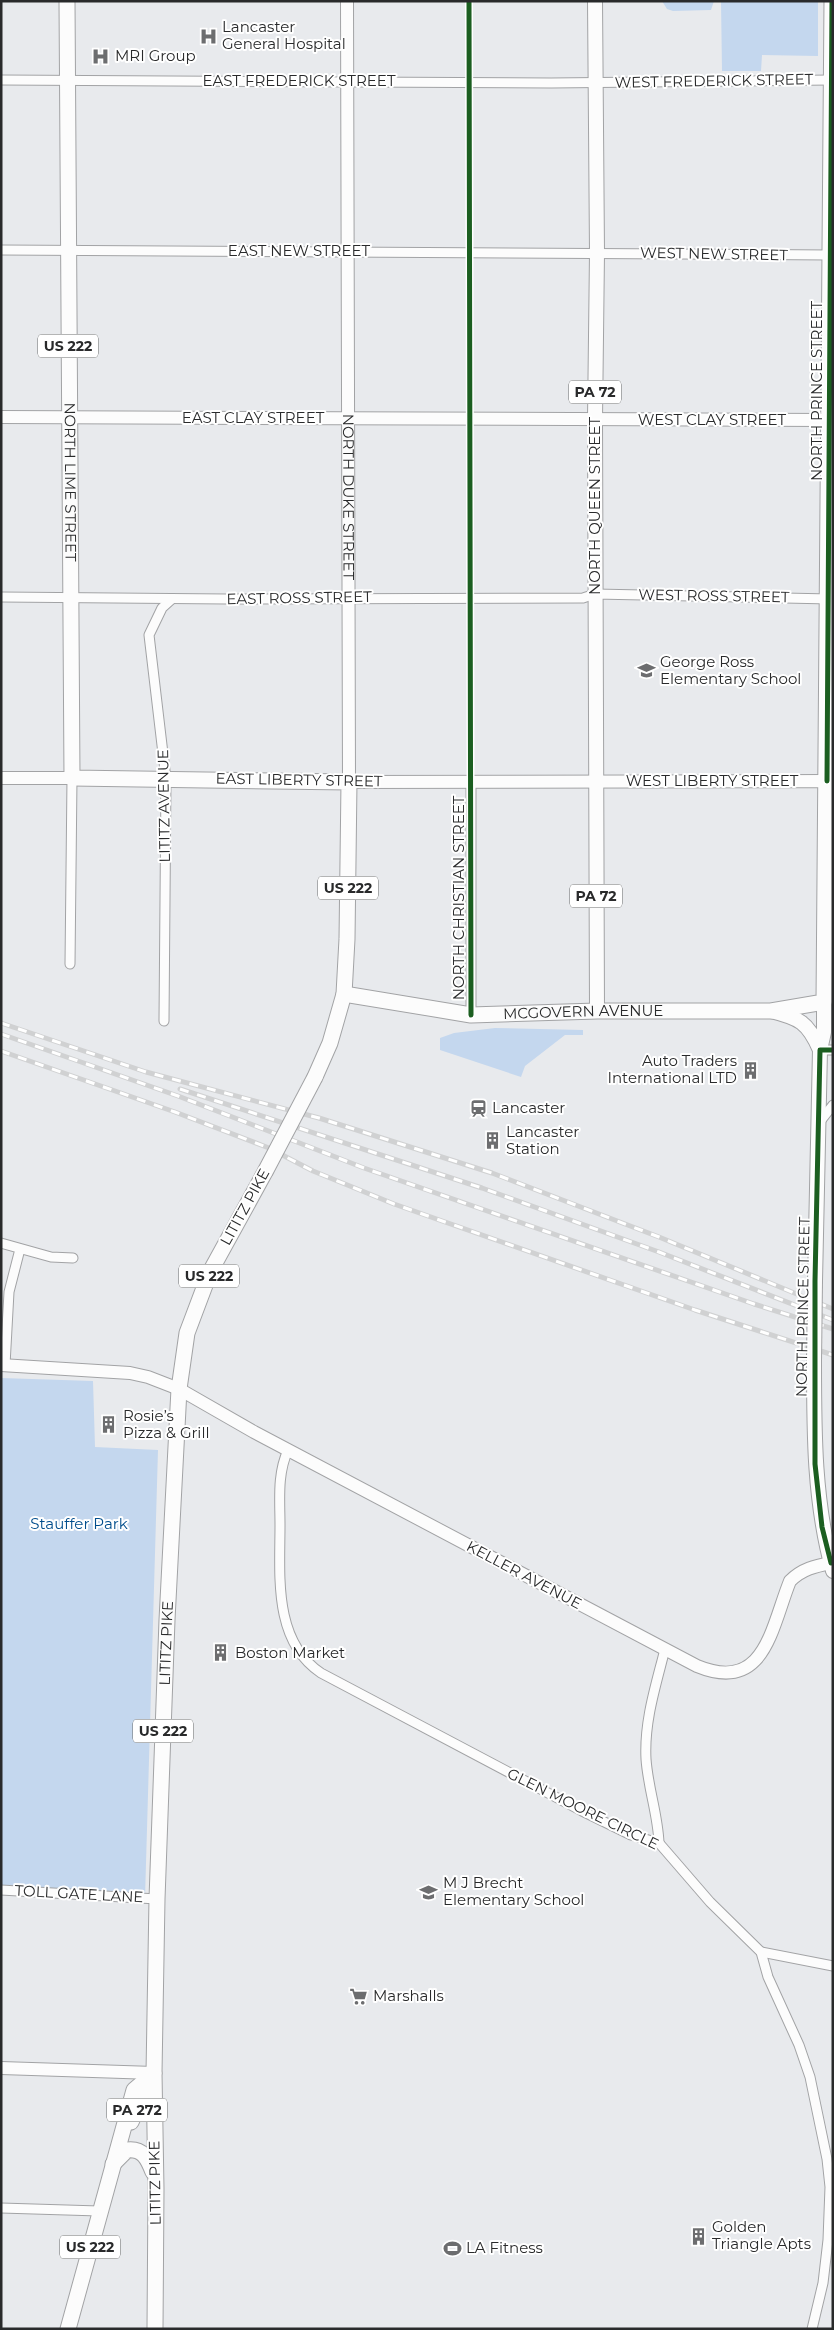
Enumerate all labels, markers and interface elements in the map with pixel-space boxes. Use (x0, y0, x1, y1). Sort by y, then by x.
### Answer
place label: Lancaster General Hospital (222, 17, 346, 53)
hospital icon: Lancaster General Hospital (198, 26, 218, 46)
hospital icon: MRI Group (91, 46, 111, 66)
place label: MRI Group (115, 46, 196, 65)
street label: WEST FREDERICK STREET (614, 69, 814, 92)
street label: EAST FREDERICK STREET (202, 71, 396, 90)
street label: EAST NEW STREET (228, 241, 371, 260)
street label: WEST NEW STREET (640, 243, 789, 264)
street label: NORTH PRINCE STREET (807, 301, 826, 481)
road number: US 222 (38, 334, 98, 358)
road number: PA 72 (569, 381, 621, 404)
street label: NORTH LIME STREET (61, 402, 81, 562)
street label: EAST CLAY STREET (182, 408, 325, 427)
street label: WEST CLAY STREET (638, 410, 787, 429)
street label: NORTH DUKE STREET (339, 414, 358, 581)
street label: NORTH QUEEN STREET (585, 417, 604, 595)
street label: WEST ROSS STREET (638, 585, 790, 606)
street label: EAST ROSS STREET (226, 587, 372, 608)
place label: George Ross Elementary School (660, 652, 801, 688)
school or university icon: George Ross Elementary School (636, 661, 656, 681)
street label: LITITZ AVENUE (153, 749, 174, 863)
street label: EAST LIBERTY STREET (215, 769, 383, 790)
street label: WEST LIBERTY STREET (626, 771, 799, 790)
street label: NORTH CHRISTIAN STREET (449, 795, 468, 1000)
road number: US 222 (318, 876, 378, 900)
road number: PA 72 (570, 884, 622, 908)
street label: MCGOVERN AVENUE (503, 1001, 663, 1023)
place label: Auto Traders International LTD (607, 1051, 737, 1087)
building icon: Auto Traders International LTD (741, 1060, 761, 1080)
station icon: Lancaster (468, 1098, 488, 1118)
place label: Lancaster (492, 1098, 565, 1117)
place label: Lancaster Station (506, 1122, 579, 1158)
building icon: Lancaster Station (482, 1131, 502, 1151)
street label: LITITZ PIKE (216, 1165, 273, 1248)
street label: NORTH PRINCE STREET (791, 1216, 814, 1397)
road number: US 222 (179, 1264, 239, 1288)
place label: Rosie’s Pizza & Grill (123, 1406, 209, 1442)
building icon: Rosie’s Pizza & Grill (99, 1415, 119, 1435)
park label: Stauffer Park (30, 1514, 128, 1533)
street label: KELLER AVENUE (463, 1536, 585, 1613)
street label: LITITZ PIKE (155, 1600, 177, 1686)
building icon: Boston Market (211, 1643, 231, 1663)
place label: Boston Market (235, 1643, 345, 1662)
road number: US 222 (133, 1720, 193, 1742)
street label: GLEN MOORE CIRCLE (504, 1764, 662, 1854)
place label: M J Brecht Elementary School (443, 1873, 584, 1909)
street label: TOLL GATE LANE (14, 1881, 144, 1906)
school or university icon: M J Brecht Elementary School (419, 1882, 439, 1902)
supermarket icon: Marshalls (349, 1986, 369, 2006)
place label: Marshalls (373, 1986, 444, 2005)
road number: PA 272 (107, 2098, 167, 2122)
street label: LITITZ PIKE (144, 2141, 165, 2226)
place label: Golden Triangle Apts (712, 2217, 811, 2253)
building icon: Golden Triangle Apts (688, 2226, 708, 2246)
road number: US 222 (60, 2236, 120, 2258)
sports icon: LA Fitness (442, 2238, 462, 2258)
place label: LA Fitness (466, 2238, 543, 2257)

